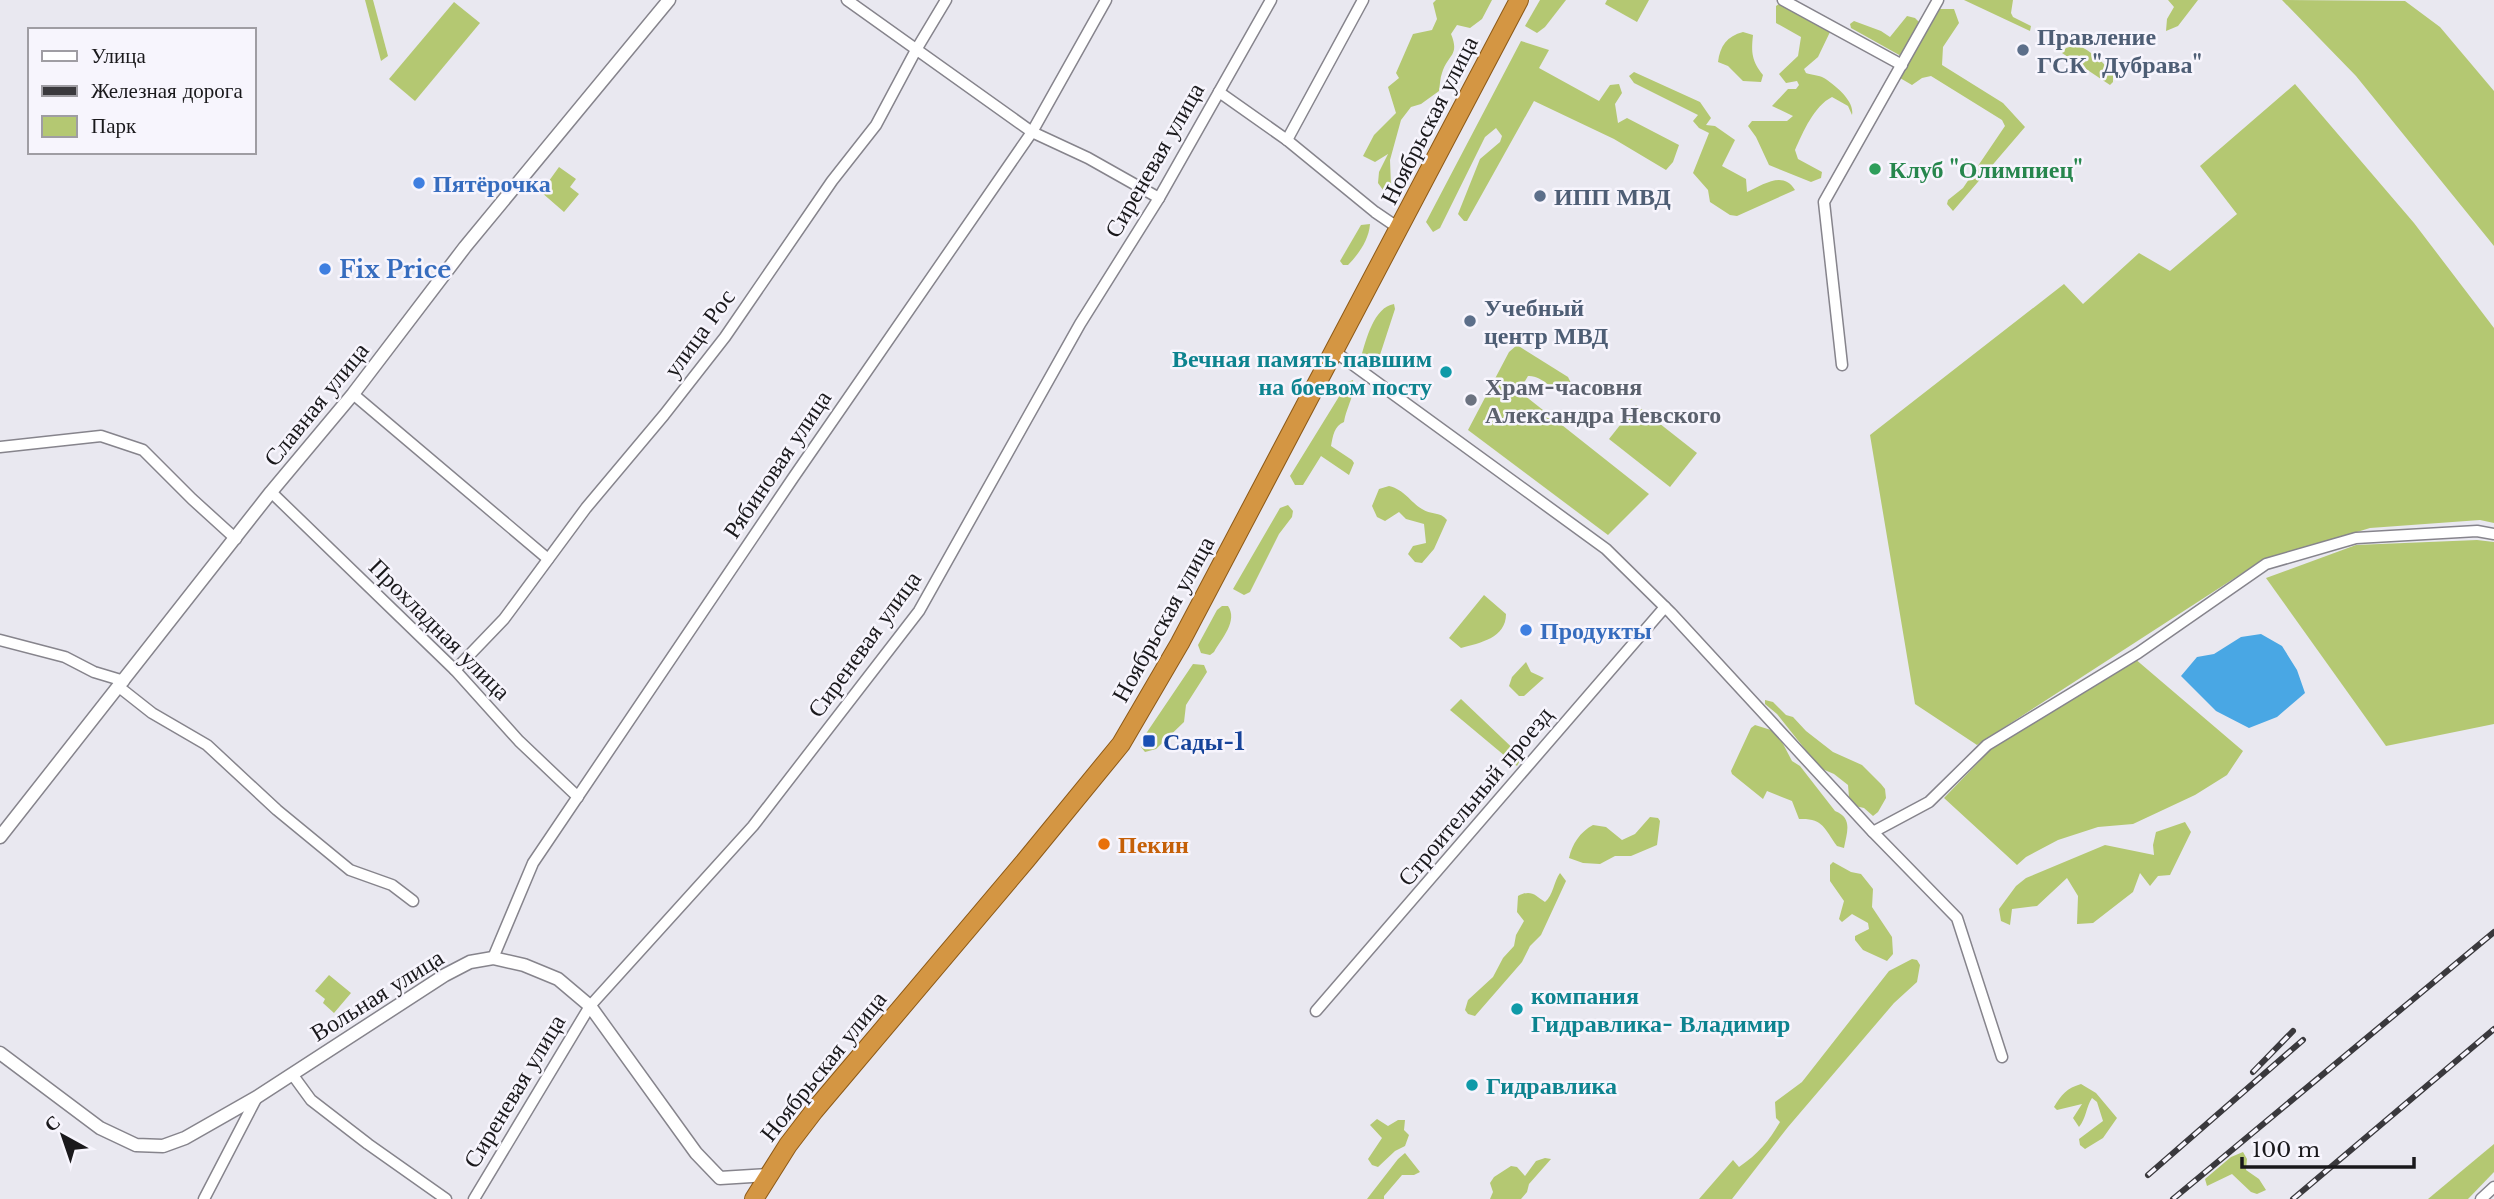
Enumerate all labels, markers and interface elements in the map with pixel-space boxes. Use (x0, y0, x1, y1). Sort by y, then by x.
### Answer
place label: Правление ГСК "Дубрава" (2037, 22, 2202, 79)
legend (28, 28, 256, 154)
street label: Ноябрьская улица (1374, 31, 1484, 209)
marker: Правление ГСК "Дубрава" (2015, 42, 2031, 58)
text: Улица (91, 43, 146, 69)
street label: Сиреневая улица (1098, 77, 1210, 243)
text: Железная дорога (91, 78, 243, 104)
text: Парк (91, 113, 137, 139)
place label: Клуб "Олимпиец" (1889, 155, 2083, 184)
marker: Клуб "Олимпиец" (1867, 161, 1883, 177)
place label: Пятёрочка (433, 169, 551, 198)
marker: Пятёрочка (411, 175, 427, 191)
place label: ИПП МВД (1554, 182, 1671, 211)
marker: ИПП МВД (1532, 188, 1548, 204)
place label: Fix Price (339, 255, 451, 284)
marker: Fix Price (317, 261, 333, 277)
street label: улица Рос (657, 283, 741, 383)
place label: Учебный центр МВД (1484, 293, 1609, 350)
marker: Учебный центр МВД (1462, 313, 1478, 329)
street label: Славная улица (257, 336, 375, 472)
place label: Вечная память павшим на боевом посту (1172, 344, 1432, 401)
marker: Вечная память павшим на боевом посту (1438, 364, 1454, 380)
place label: Храм-часовня Александра Невского (1485, 372, 1721, 429)
street label: Рябиновая улица (717, 384, 837, 544)
marker: Храм-часовня Александра Невского (1463, 392, 1479, 408)
street label: Ноябрьская улица (1106, 531, 1221, 707)
street label: Прохладная улица (363, 552, 517, 706)
street label: Сиреневая улица (801, 565, 927, 723)
place label: Продукты (1540, 616, 1652, 645)
marker: Продукты (1518, 622, 1534, 638)
street label: Строительный проезд (1391, 700, 1559, 892)
place label: Сады-1 (1163, 727, 1245, 756)
marker: Сады-1 (1141, 733, 1157, 749)
place label: Пекин (1118, 830, 1189, 859)
marker: Пекин (1096, 836, 1112, 852)
street label: Вольная улица (305, 942, 449, 1047)
place label: компания Гидравлика- Владимир (1531, 981, 1790, 1038)
street label: Ноябрьская улица (754, 985, 893, 1147)
marker: компания Гидравлика- Владимир (1509, 1001, 1525, 1017)
street label: Сиреневая улица (457, 1009, 571, 1173)
place label: Гидравлика (1486, 1071, 1617, 1100)
marker: Гидравлика (1464, 1077, 1480, 1093)
north arrow (28, 1101, 98, 1171)
text: С (40, 1110, 65, 1137)
scale bar (2242, 1126, 2414, 1170)
text: 100 m (2252, 1137, 2320, 1163)

